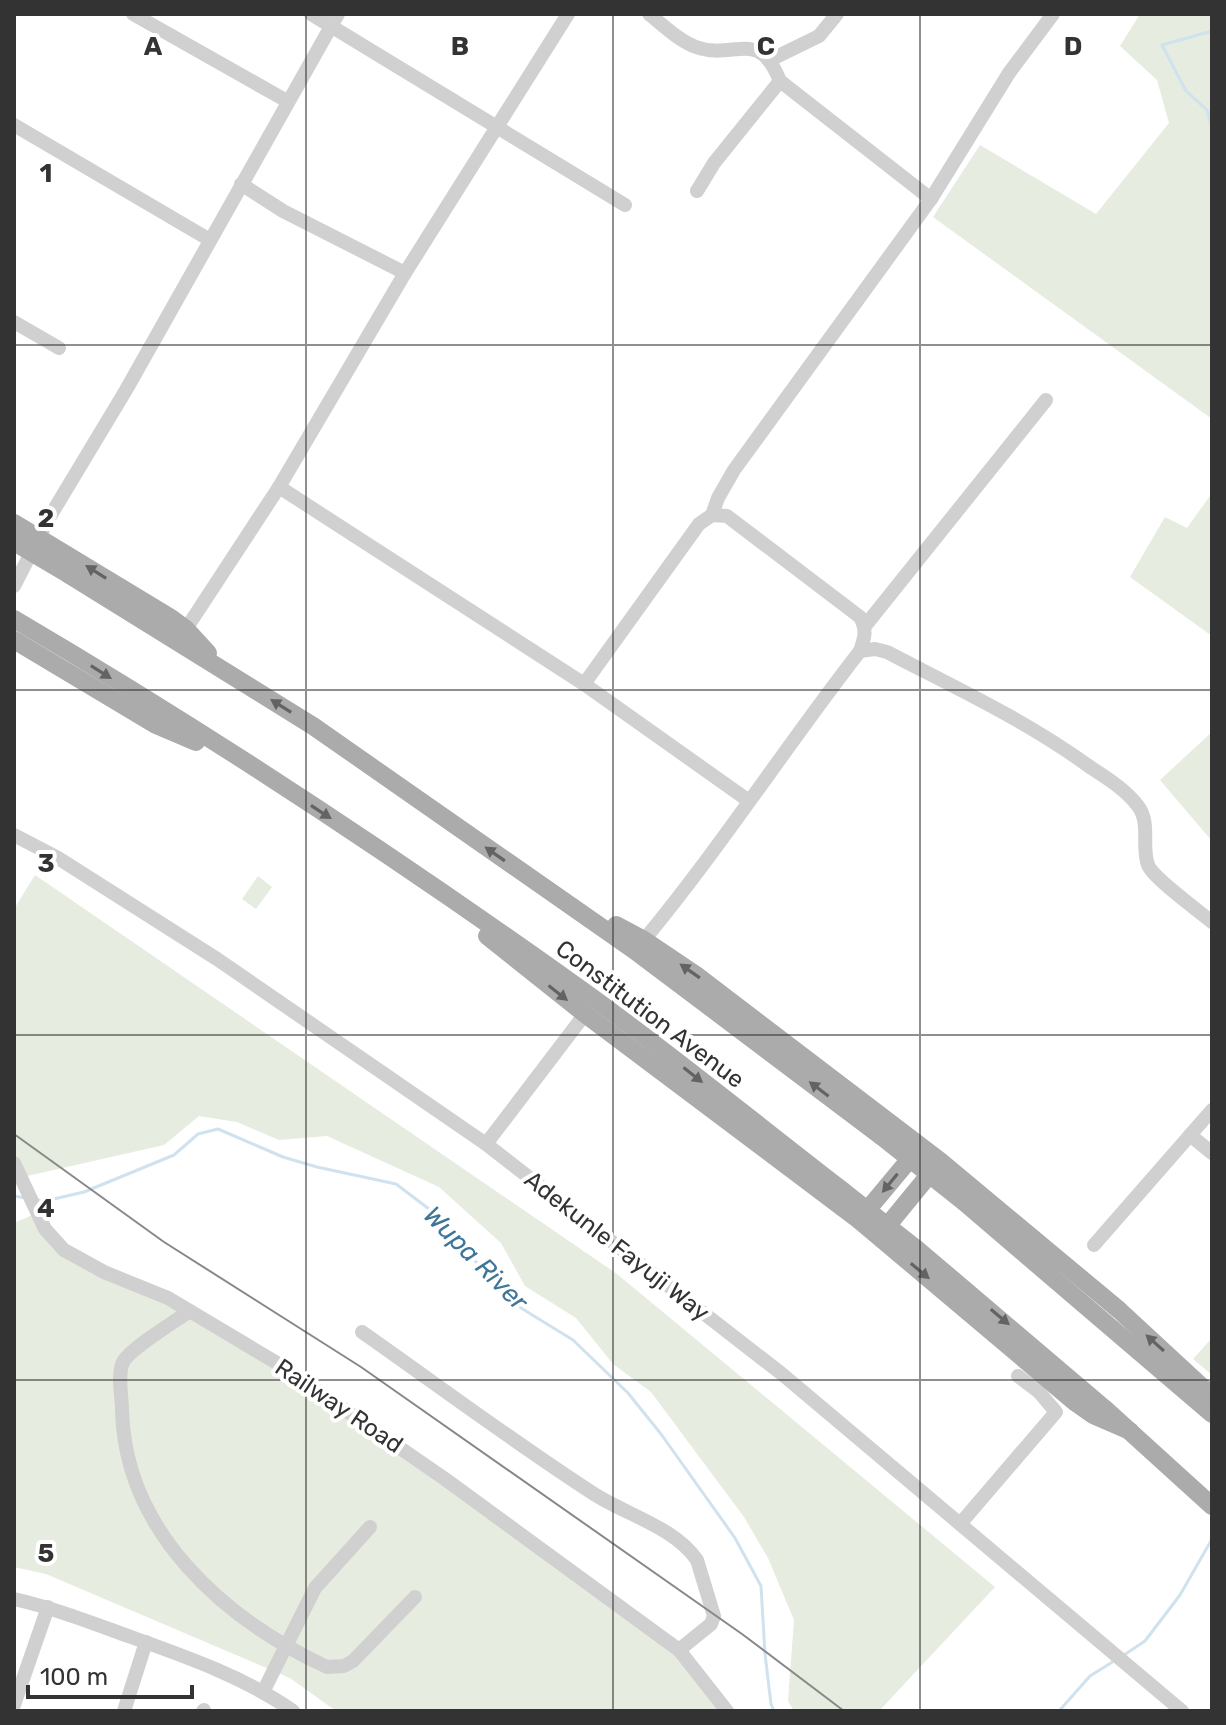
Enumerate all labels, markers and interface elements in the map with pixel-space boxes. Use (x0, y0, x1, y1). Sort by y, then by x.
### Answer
text: A (144, 31, 163, 62)
text: B (451, 31, 469, 62)
text: C (757, 31, 775, 62)
text: D (1064, 31, 1082, 62)
text: 1 (40, 158, 52, 189)
text: 2 (38, 503, 54, 534)
one-way arrow (86, 564, 107, 579)
one-way arrow (90, 665, 112, 679)
one-way arrow (270, 700, 292, 714)
one-way arrow (310, 804, 331, 819)
one-way arrow (485, 847, 506, 862)
text: 3 (37, 848, 55, 879)
street label: Constitution Avenue (550, 934, 750, 1094)
one-way arrow (679, 964, 700, 979)
one-way arrow (548, 985, 569, 1001)
one-way arrow (683, 1067, 703, 1083)
one-way arrow (808, 1082, 829, 1097)
street label: Adekunle Fayuji Way (519, 1165, 715, 1327)
one-way arrow (882, 1173, 899, 1193)
text: 4 (37, 1193, 55, 1224)
water label: Wupa River (417, 1200, 535, 1318)
one-way arrow (910, 1262, 930, 1279)
one-way arrow (989, 1308, 1009, 1325)
one-way arrow (1146, 1335, 1166, 1352)
street label: Railway Road (270, 1353, 408, 1459)
text: 5 (38, 1538, 54, 1569)
scale bar (28, 1649, 192, 1699)
text: 100 m (40, 1663, 108, 1691)

